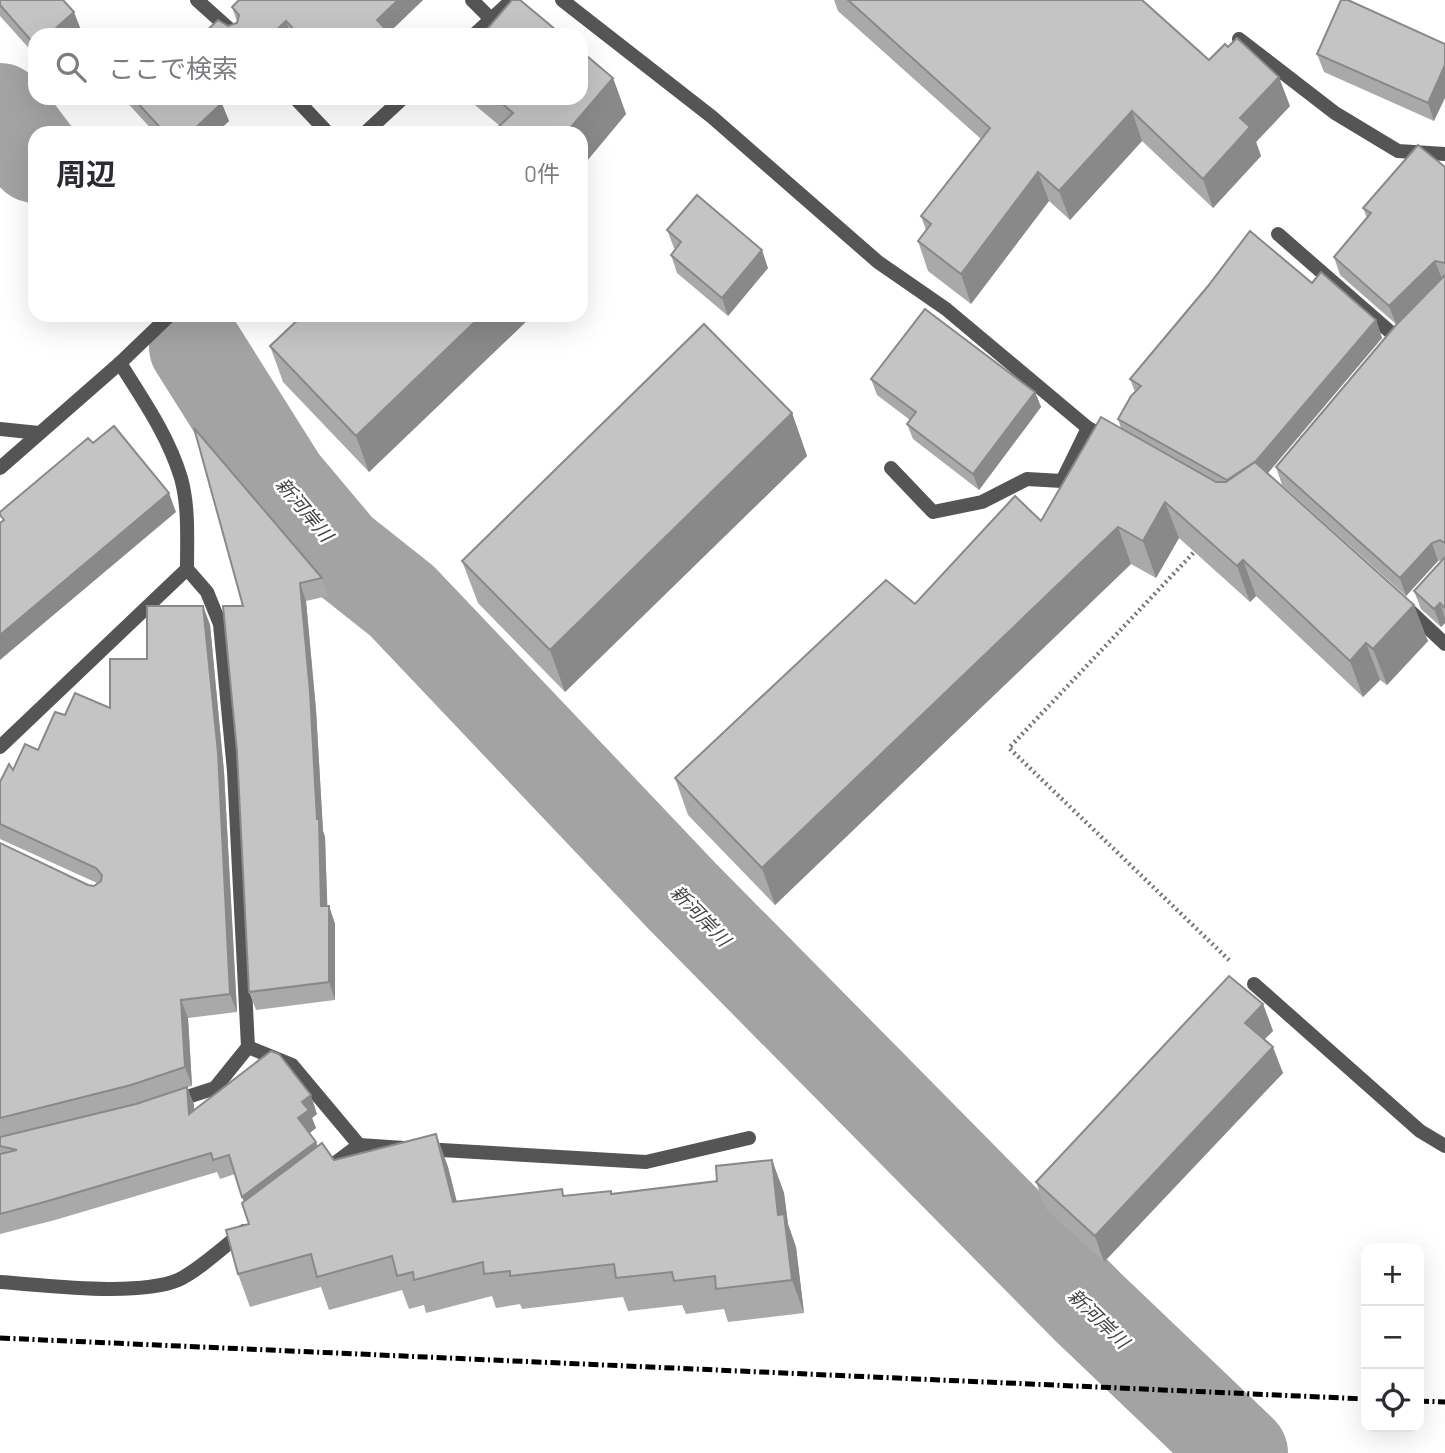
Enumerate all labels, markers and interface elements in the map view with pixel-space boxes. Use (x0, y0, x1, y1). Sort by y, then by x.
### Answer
search box (28, 28, 588, 105)
icon: search (52, 48, 90, 86)
text: ここで検索 (108, 52, 238, 83)
text: 周辺 (56, 155, 116, 191)
text: 0件 (524, 159, 560, 187)
water label: 新河岸川 (272, 472, 340, 547)
water label: 新河岸川 (666, 880, 737, 952)
map controls (1361, 1243, 1424, 1432)
button: + (1361, 1243, 1424, 1306)
water label: 新河岸川 (1064, 1283, 1136, 1354)
button: − (1361, 1306, 1424, 1369)
button: locate (1361, 1369, 1424, 1432)

